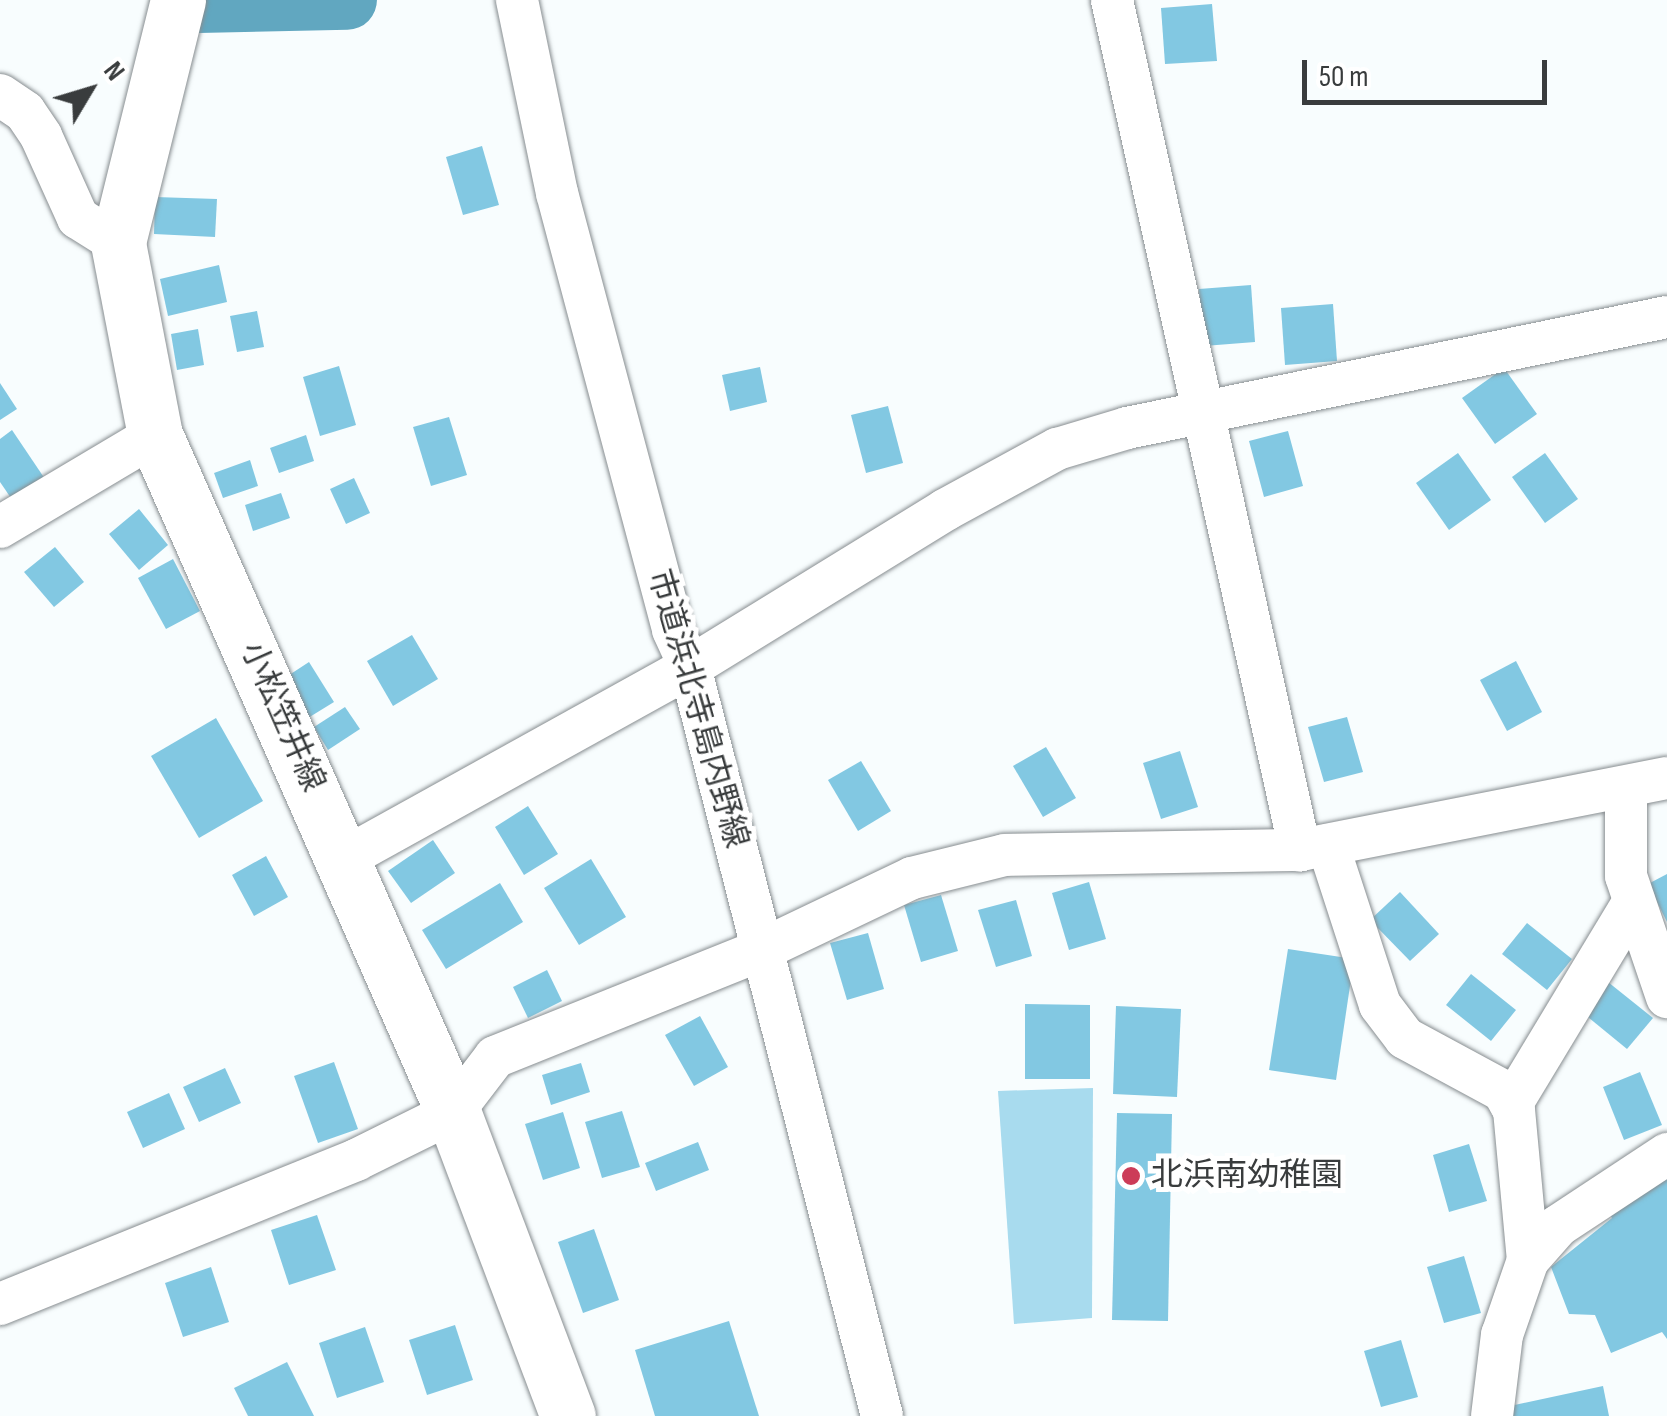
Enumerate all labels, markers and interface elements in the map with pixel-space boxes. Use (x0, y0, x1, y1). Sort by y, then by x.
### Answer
north arrow (40, 40, 140, 140)
scale bar (1307, 40, 1552, 102)
text: N (96, 55, 132, 87)
text: 50 m (1319, 59, 1368, 95)
street label: 市道浜北寺島内野線 (639, 565, 755, 853)
street label: 小松笠井線 (232, 636, 332, 798)
place label: 北浜南幼稚園 (1151, 1157, 1343, 1195)
marker: 北浜南幼稚園 (1120, 1165, 1142, 1187)

